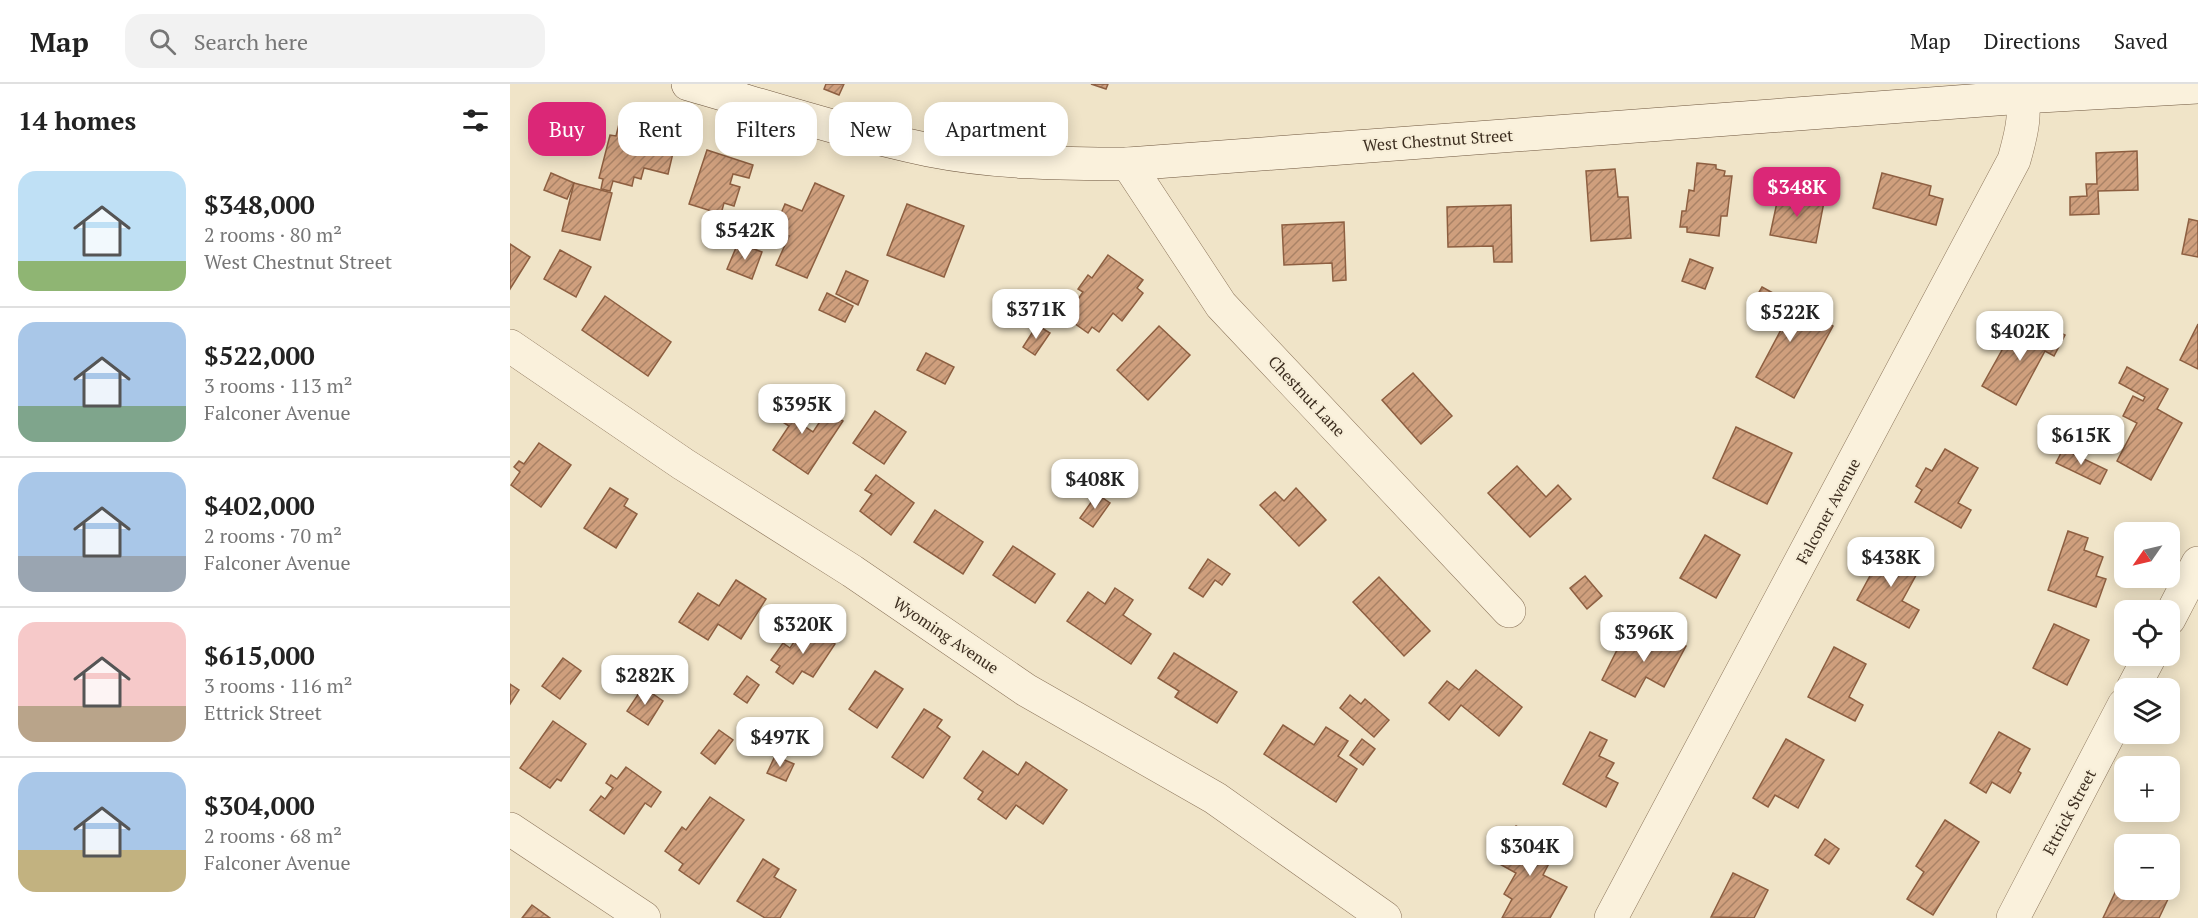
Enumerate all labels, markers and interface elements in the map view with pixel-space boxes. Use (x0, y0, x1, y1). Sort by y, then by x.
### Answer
search box (125, 14, 545, 68)
text: Map (30, 23, 89, 60)
icon: search (146, 25, 179, 58)
text: Search here (194, 27, 308, 56)
text: Map (1910, 27, 1951, 55)
text: Directions (1984, 27, 2081, 55)
text: Saved (2114, 27, 2168, 55)
chip: Buy (528, 102, 606, 156)
chip: Rent (618, 102, 703, 156)
chip: Filters (715, 102, 817, 156)
chip: New (829, 102, 912, 156)
chip: Apartment (924, 102, 1068, 156)
text: 14 homes (18, 103, 136, 137)
icon: filters (459, 104, 492, 137)
street label: West Chestnut Street (1362, 124, 1514, 156)
pin: $348K (1755, 167, 1839, 218)
text: $348K (1767, 173, 1827, 200)
text: $348,000 (204, 187, 315, 221)
icon: home (66, 195, 138, 267)
pin: $542K (703, 210, 787, 261)
text: $542K (715, 216, 775, 243)
text: 2 rooms · 80 m² (204, 221, 342, 248)
text: West Chestnut Street (204, 248, 392, 275)
pin: $371K (994, 289, 1078, 340)
pin: $522K (1748, 292, 1832, 343)
text: $371K (1006, 295, 1066, 322)
text: $522K (1760, 298, 1820, 325)
pin: $402K (1978, 311, 2062, 362)
text: $402K (1990, 317, 2050, 344)
text: $522,000 (204, 338, 315, 372)
icon: home (66, 346, 138, 418)
street label: Chestnut Lane (1264, 351, 1350, 441)
text: 3 rooms · 113 m² (204, 372, 352, 399)
pin: $395K (760, 384, 844, 435)
text: $395K (772, 390, 832, 417)
text: Falconer Avenue (204, 399, 351, 426)
pin: $615K (2039, 415, 2123, 466)
text: $615K (2051, 421, 2111, 448)
street label: Falconer Avenue (1791, 454, 1865, 568)
pin: $408K (1053, 459, 1137, 510)
text: $408K (1065, 465, 1125, 492)
text: $402,000 (204, 488, 315, 522)
icon: home (66, 496, 138, 568)
text: 2 rooms · 70 m² (204, 522, 342, 549)
north arrow (2114, 522, 2180, 588)
map controls (2114, 522, 2180, 900)
pin: $438K (1849, 537, 1933, 588)
text: $438K (1861, 543, 1921, 570)
text: Falconer Avenue (204, 549, 351, 576)
street label: Wyoming Avenue (889, 591, 1003, 679)
button: locate (2114, 600, 2180, 666)
pin: $320K (761, 604, 845, 655)
text: $320K (773, 610, 833, 637)
pin: $396K (1602, 612, 1686, 663)
text: $396K (1614, 618, 1674, 645)
text: $615,000 (204, 638, 315, 672)
icon: home (66, 646, 138, 718)
pin: $282K (603, 655, 687, 706)
text: $282K (615, 661, 675, 688)
text: 3 rooms · 116 m² (204, 672, 352, 699)
button: layers (2114, 678, 2180, 744)
text: Ettrick Street (204, 699, 322, 726)
pin: $497K (738, 717, 822, 768)
text: $497K (750, 723, 810, 750)
button: + (2114, 756, 2180, 822)
street label: Ettrick Street (2037, 765, 2101, 859)
text: $304,000 (204, 788, 315, 822)
icon: home (66, 796, 138, 868)
text: 2 rooms · 68 m² (204, 822, 342, 849)
pin: $304K (1488, 826, 1572, 877)
text: $304K (1500, 832, 1560, 859)
button: − (2114, 834, 2180, 900)
text: Falconer Avenue (204, 849, 351, 876)

